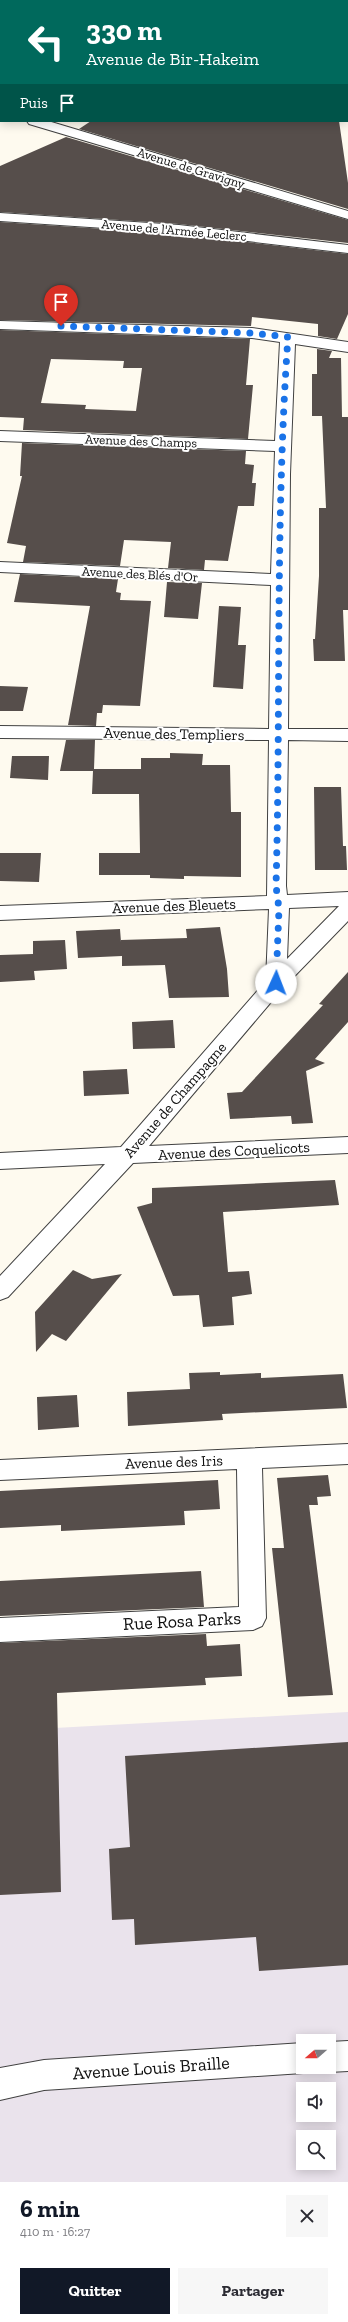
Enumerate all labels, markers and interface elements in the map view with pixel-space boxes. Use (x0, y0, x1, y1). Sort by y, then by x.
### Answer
text: 330 m (86, 14, 162, 47)
icon: left (20, 16, 72, 68)
text: Avenue de Bir-Hakeim (86, 48, 259, 70)
icon: arrive (56, 92, 78, 114)
text: Puis (20, 94, 48, 112)
street label: Avenue de Gravigny (135, 144, 247, 192)
street label: Avenue de l'Armée Leclerc (101, 216, 247, 244)
pin (44, 285, 78, 326)
icon: arrive (50, 291, 72, 313)
street label: Avenue des Champs (85, 432, 198, 450)
street label: Avenue des Blés d'Or (81, 563, 199, 585)
street label: Avenue des Templiers (104, 724, 244, 744)
street label: Avenue des Bleuets (112, 895, 236, 917)
position arrow (255, 962, 297, 1004)
street label: Avenue de Champagne (120, 1039, 230, 1161)
street label: Avenue des Coquelicots (158, 1138, 310, 1164)
street label: Avenue des Iris (125, 1451, 223, 1473)
street label: Rue Rosa Parks (122, 1607, 242, 1635)
north arrow (296, 2034, 336, 2074)
map controls (296, 2034, 336, 2170)
street label: Avenue Louis Braille (72, 2052, 230, 2084)
button: sound (296, 2082, 336, 2122)
button: search (296, 2130, 336, 2170)
text: 6 min (20, 2194, 80, 2223)
button: close (286, 2195, 328, 2237)
text: 410 m · 16:27 (20, 2224, 90, 2239)
button: Quitter (20, 2268, 170, 2314)
button: Partager (178, 2268, 328, 2314)

